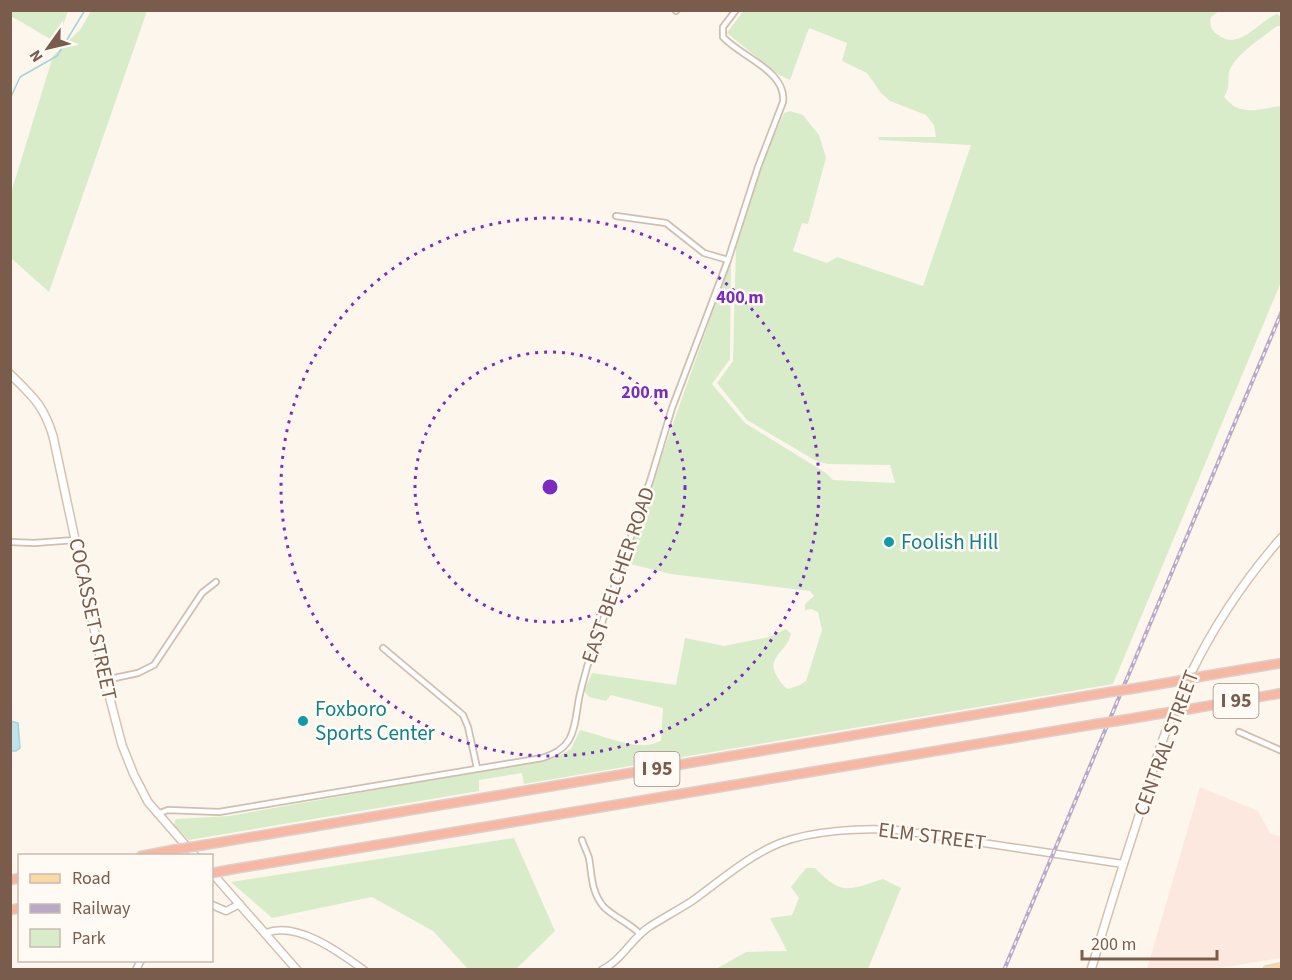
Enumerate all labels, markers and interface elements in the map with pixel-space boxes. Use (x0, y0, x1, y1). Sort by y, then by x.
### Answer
north arrow (18, 18, 78, 78)
text: N (24, 45, 48, 66)
text: 400 m (716, 285, 764, 310)
text: 200 m (621, 380, 669, 405)
centre of rings (540, 477, 560, 497)
street label: EAST BELCHER ROAD (574, 483, 662, 667)
place label: Foolish Hill (901, 527, 998, 557)
street label: COCASSET STREET (61, 535, 125, 703)
marker: Foolish Hill (882, 535, 896, 549)
street label: CENTRAL STREET (1126, 666, 1206, 820)
road number: I 95 (1214, 684, 1258, 718)
place label: Foxboro Sports Center (315, 694, 436, 748)
marker: Foxboro Sports Center (296, 714, 310, 728)
road number: I 95 (634, 752, 680, 786)
street label: ELM STREET (877, 815, 987, 857)
legend (18, 854, 213, 962)
text: Road (72, 866, 111, 891)
text: Railway (72, 896, 131, 921)
scale bar (1082, 923, 1217, 961)
text: Park (72, 926, 106, 951)
text: 200 m (1091, 932, 1136, 957)

